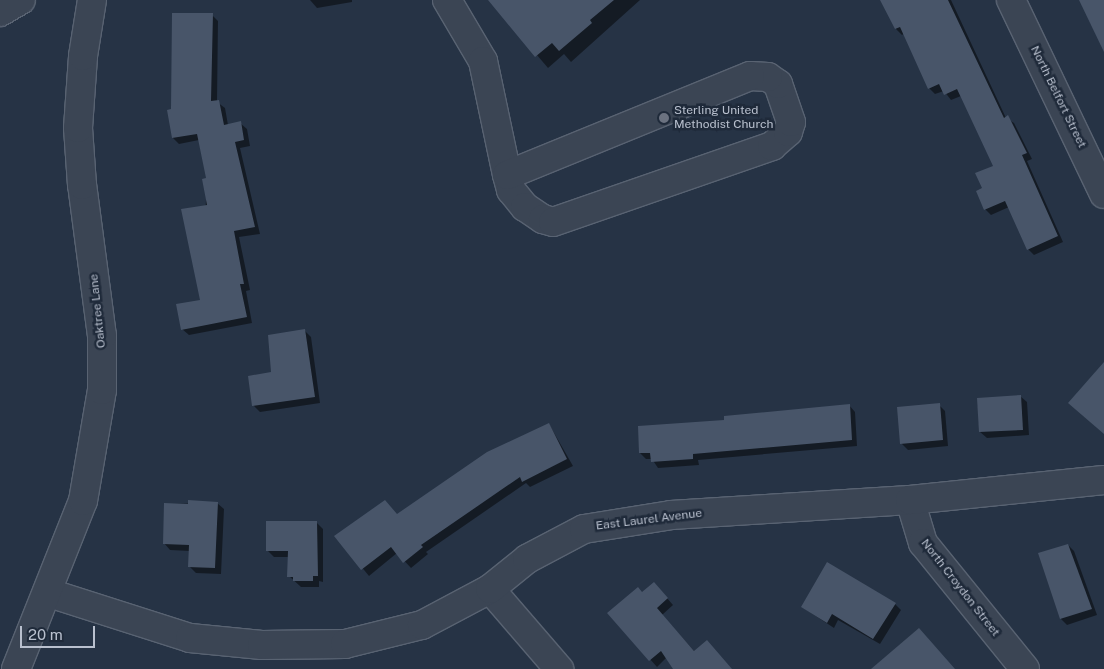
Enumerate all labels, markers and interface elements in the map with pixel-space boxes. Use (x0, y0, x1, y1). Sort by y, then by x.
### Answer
street label: North Belfort Street (1027, 44, 1089, 150)
place label: Sterling United Methodist Church (674, 104, 773, 132)
marker: Sterling United Methodist Church (658, 112, 670, 124)
street label: Oaktree Lane (87, 273, 109, 349)
street label: East Laurel Avenue (595, 506, 703, 534)
street label: North Croydon Street (918, 536, 1002, 640)
scale bar (22, 616, 98, 648)
text: 20 m (28, 626, 63, 643)

